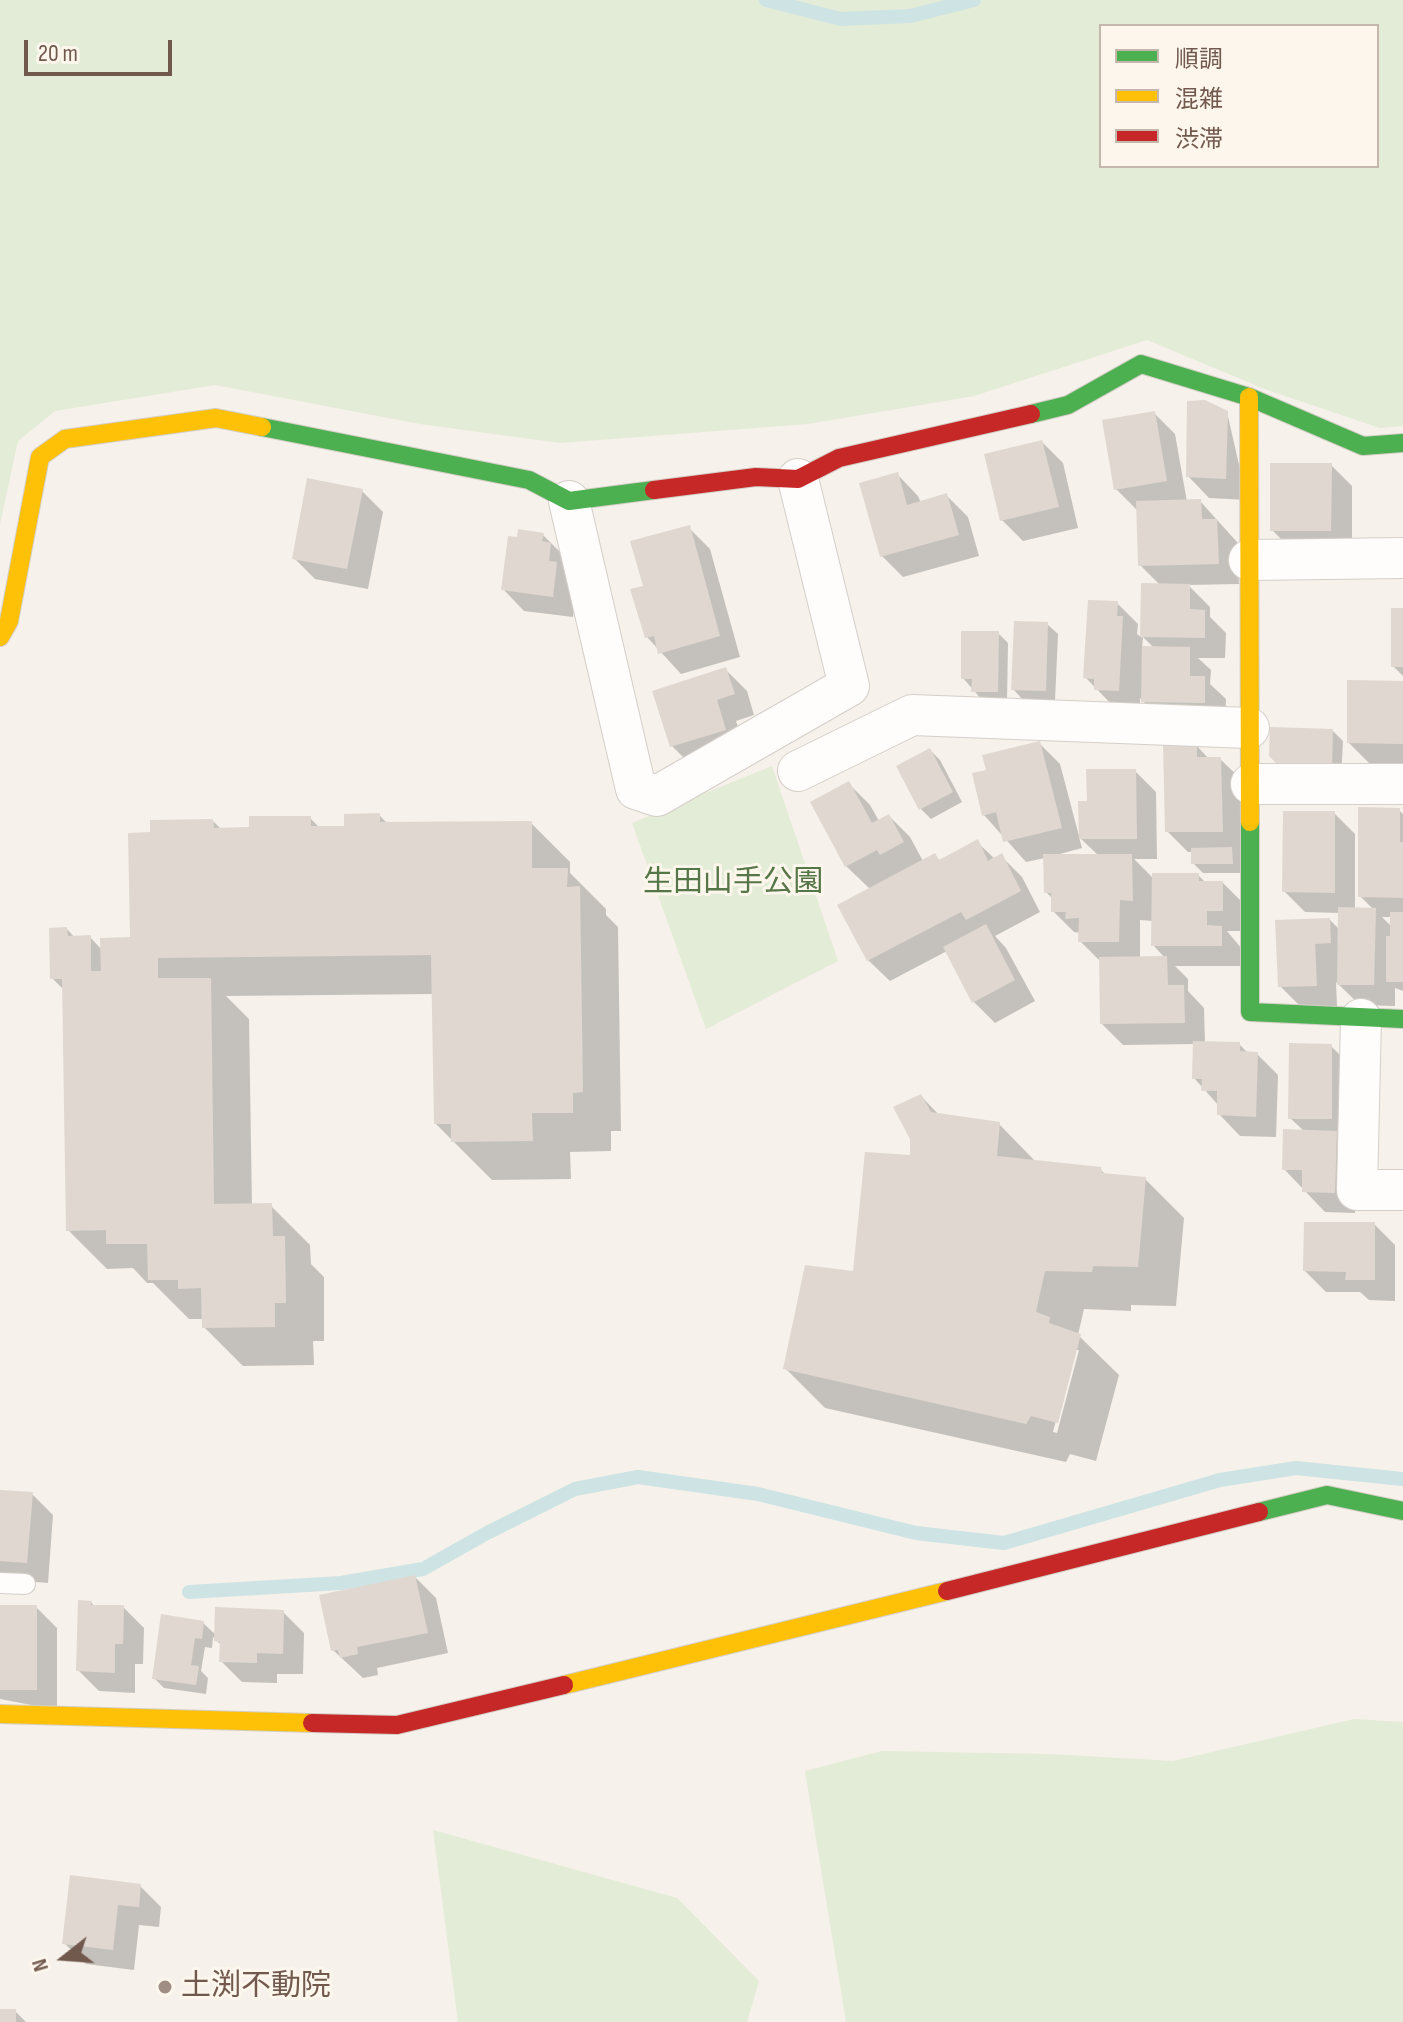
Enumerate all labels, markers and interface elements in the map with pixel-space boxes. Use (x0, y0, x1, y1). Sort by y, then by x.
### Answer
scale bar (28, 24, 176, 74)
legend (1099, 24, 1379, 168)
text: 20 m (38, 39, 78, 68)
text: 順調 (1175, 45, 1223, 74)
text: 混雑 (1175, 85, 1223, 114)
text: 渋滞 (1175, 125, 1223, 154)
park label: 生田山手公園 (643, 865, 823, 901)
north arrow (24, 1918, 104, 1998)
text: N (26, 1956, 55, 1975)
place label: 土渕不動院 (181, 1969, 331, 2005)
marker: 土渕不動院 (156, 1978, 174, 1996)

